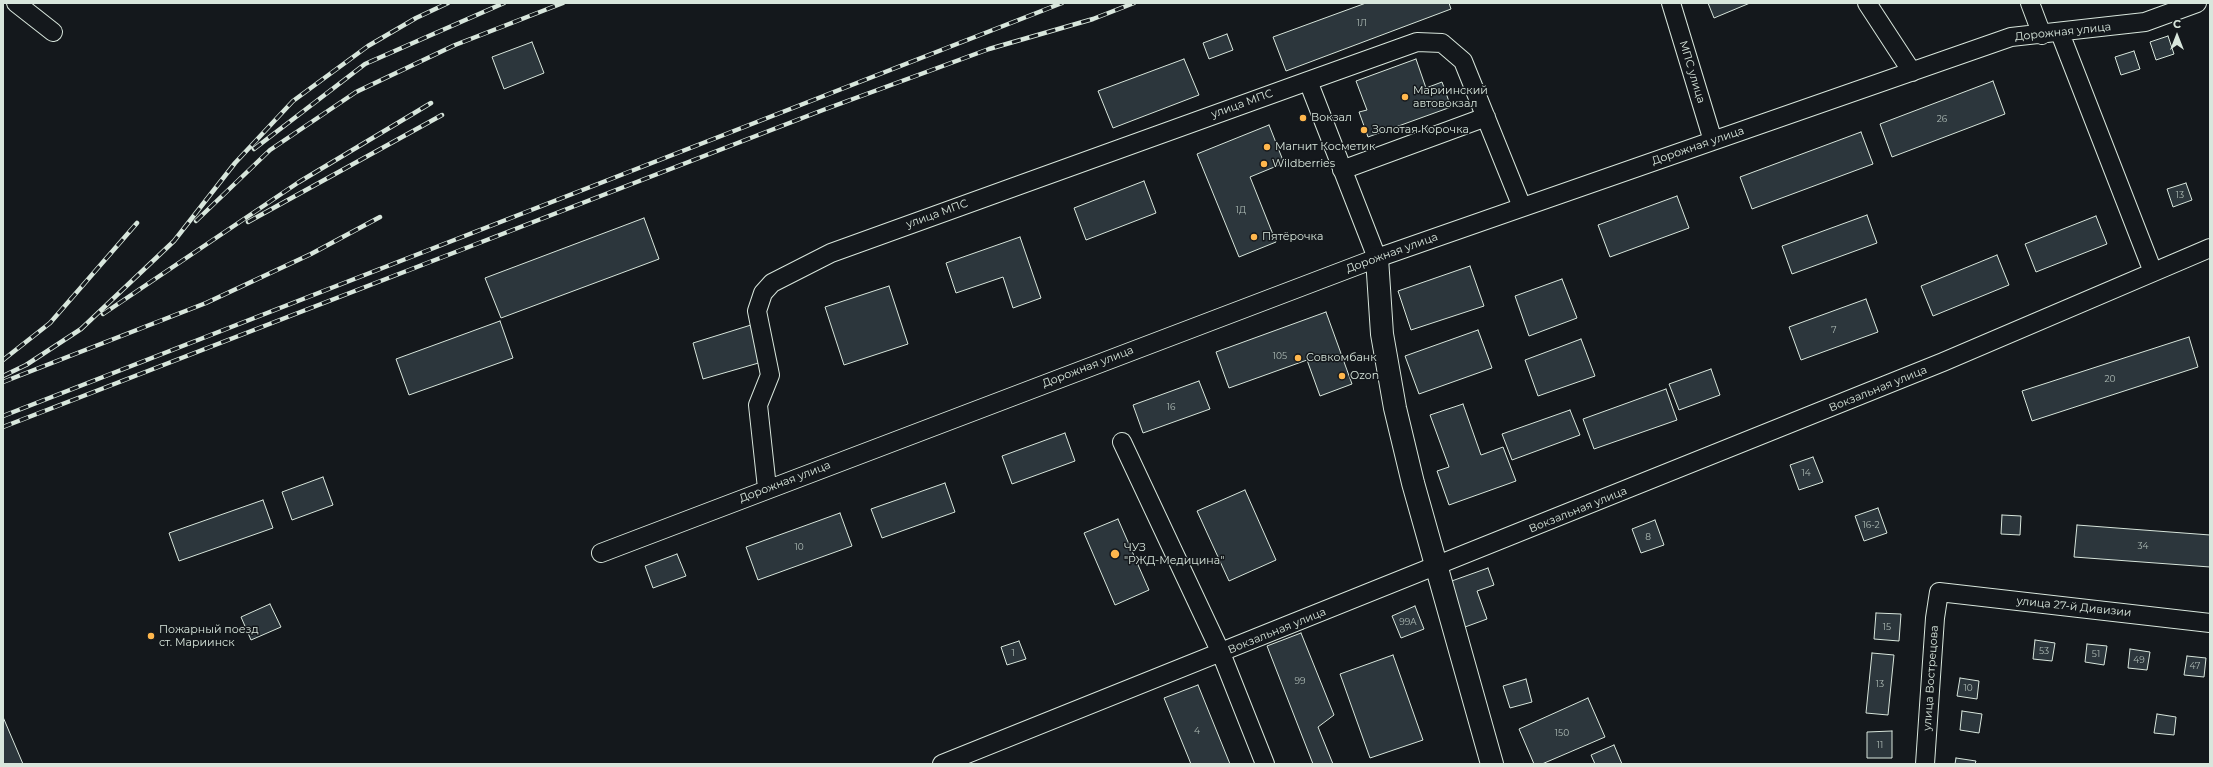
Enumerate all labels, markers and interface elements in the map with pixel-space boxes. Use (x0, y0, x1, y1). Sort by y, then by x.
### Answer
north arrow (2157, 16, 2197, 56)
text: С (2173, 17, 2181, 31)
house number: 1Л (1357, 18, 1367, 28)
street label: Дорожная улица (2014, 20, 2112, 44)
street label: МПС улица (1676, 39, 1708, 105)
place label: Мариинский автовокзал (1413, 84, 1488, 110)
street label: улица МПС (1209, 87, 1275, 121)
marker: Мариинский автовокзал (1400, 92, 1410, 102)
place label: Вокзал (1311, 111, 1352, 125)
marker: Вокзал (1298, 113, 1308, 123)
house number: 26 (1937, 114, 1947, 124)
place label: Золотая Корочка (1372, 123, 1469, 137)
street label: Дорожная улица (1650, 124, 1746, 168)
marker: Золотая Корочка (1359, 125, 1369, 135)
place label: Магнит Косметик (1275, 140, 1375, 154)
marker: Магнит Косметик (1262, 142, 1272, 152)
place label: Wildberries (1272, 157, 1335, 171)
marker: Wildberries (1259, 159, 1269, 169)
house number: 13 (2176, 190, 2184, 200)
street label: улица МПС (904, 197, 970, 231)
house number: 1Д (1236, 205, 1246, 215)
place label: Пятёрочка (1262, 230, 1323, 244)
street label: Дорожная улица (1344, 230, 1440, 276)
marker: Пятёрочка (1249, 232, 1259, 242)
house number: 7 (1831, 325, 1837, 335)
street label: Дорожная улица (1040, 344, 1136, 390)
house number: 105 (1273, 351, 1287, 361)
place label: Совкомбанк (1306, 351, 1377, 365)
marker: Совкомбанк (1293, 353, 1303, 363)
street label: Вокзальная улица (1827, 363, 1929, 415)
place label: Ozon (1350, 369, 1379, 383)
marker: Ozon (1337, 371, 1347, 381)
house number: 20 (2104, 374, 2116, 384)
house number: 16 (1167, 402, 1175, 412)
street label: Дорожная улица (737, 459, 833, 505)
house number: 14 (1801, 468, 1811, 478)
street label: Вокзальная улица (1527, 484, 1629, 536)
house number: 16-2 (1862, 520, 1880, 530)
house number: 8 (1645, 532, 1651, 542)
place label: ЧУЗ "РЖД-Медицина" (1124, 541, 1224, 567)
house number: 34 (2137, 541, 2149, 551)
house number: 10 (794, 542, 804, 552)
marker: ЧУЗ "РЖД-Медицина" (1109, 548, 1121, 560)
street label: улица 27-й Дивизии (2016, 594, 2132, 620)
street label: Вокзальная улица (1226, 605, 1328, 657)
house number: 99А (1399, 617, 1417, 627)
house number: 15 (1883, 622, 1891, 632)
place label: Пожарный поезд ст. Мариинск (159, 623, 259, 649)
street label: улица Вострецова (1921, 625, 1941, 731)
marker: Пожарный поезд ст. Мариинск (146, 631, 156, 641)
house number: 53 (2039, 646, 2049, 656)
house number: 1 (1011, 648, 1015, 658)
house number: 51 (2092, 649, 2100, 659)
house number: 49 (2133, 655, 2145, 665)
house number: 47 (2190, 661, 2200, 671)
house number: 99 (1295, 676, 1305, 686)
house number: 13 (1876, 679, 1884, 689)
house number: 10 (1963, 683, 1973, 693)
house number: 4 (1194, 726, 1200, 736)
house number: 150 (1555, 728, 1569, 738)
house number: 11 (1877, 740, 1883, 750)

